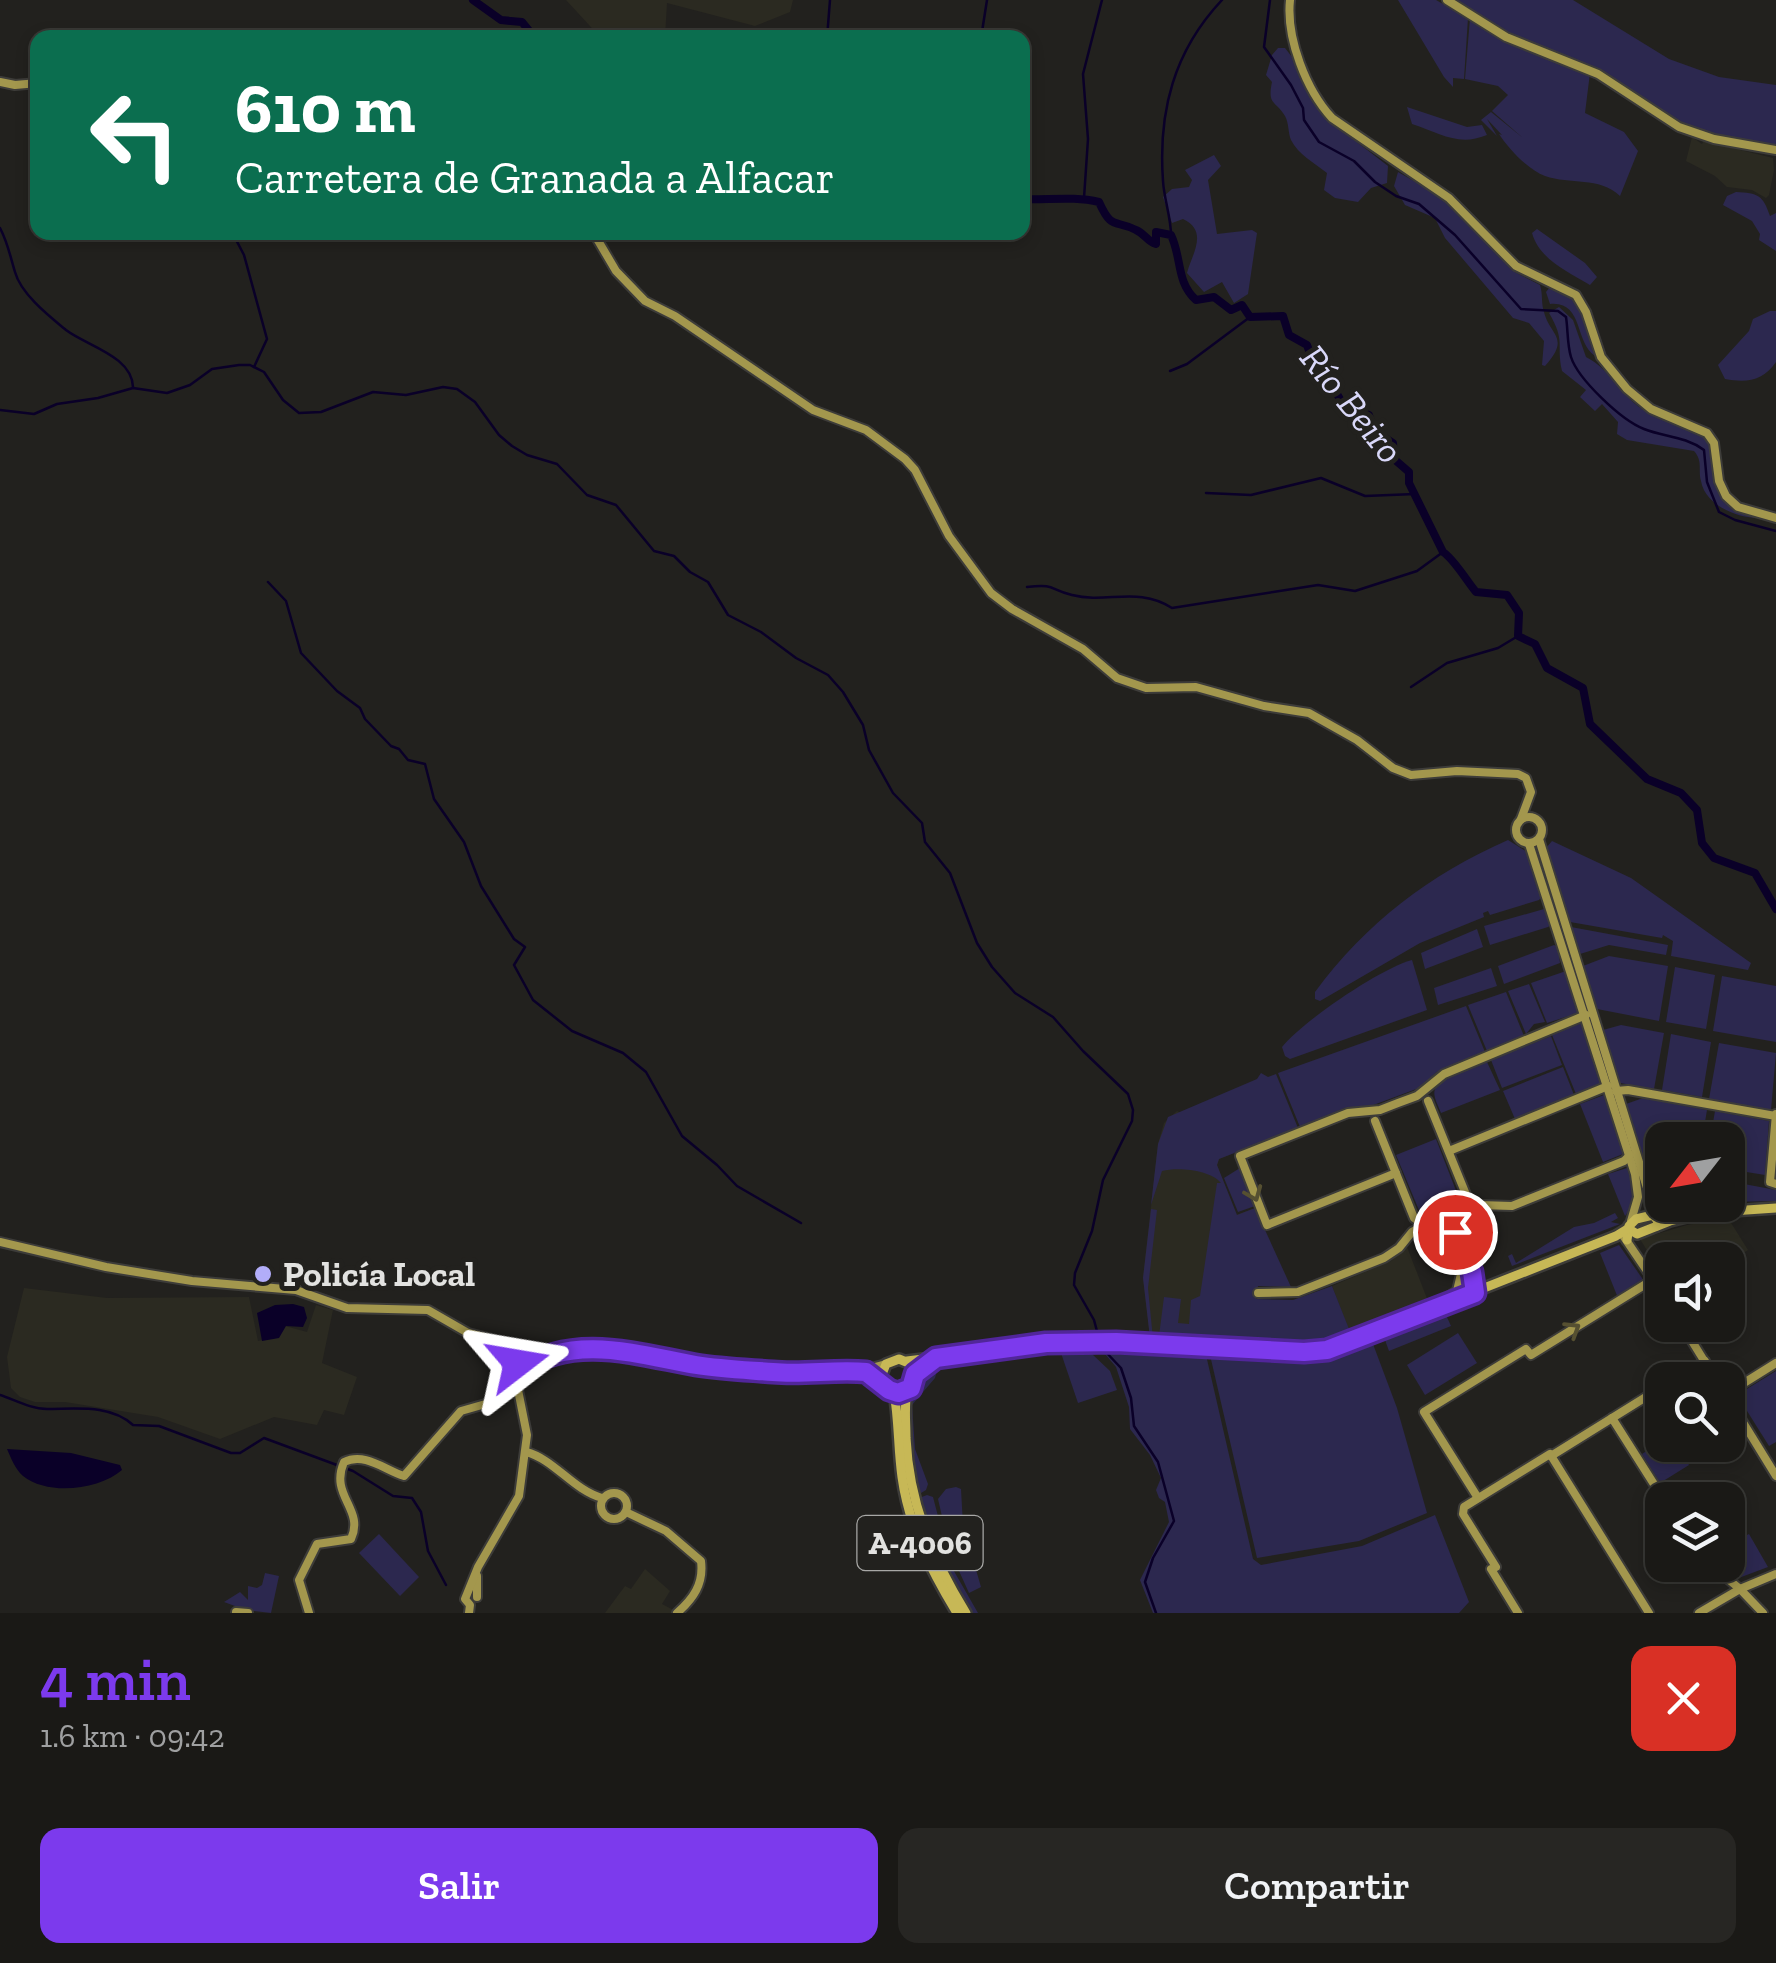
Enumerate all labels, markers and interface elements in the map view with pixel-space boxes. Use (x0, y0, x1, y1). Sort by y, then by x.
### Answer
text: 610 m (235, 66, 416, 150)
icon: left (70, 70, 200, 200)
text: Carretera de Granada a Alfacar (235, 151, 835, 205)
water label: Río Beiro (1290, 336, 1414, 472)
north arrow (1645, 1122, 1745, 1222)
map controls (1645, 1122, 1745, 1582)
one-way arrow (1243, 1184, 1263, 1202)
pin (1413, 1190, 1498, 1275)
icon: arrive (1428, 1205, 1483, 1260)
button: sound (1645, 1242, 1745, 1342)
place label: Policía Local (283, 1253, 475, 1295)
marker: Policía Local (252, 1263, 274, 1285)
position arrow (466, 1311, 570, 1415)
one-way arrow (1562, 1323, 1580, 1342)
button: search (1645, 1362, 1745, 1462)
button: layers (1645, 1482, 1745, 1582)
road number: A-4006 (858, 1516, 982, 1570)
text: 4 min (40, 1643, 191, 1715)
button: close (1631, 1646, 1736, 1751)
text: 1.6 km · 09:42 (40, 1717, 225, 1755)
button: Salir (40, 1828, 878, 1943)
button: Compartir (898, 1828, 1736, 1943)

